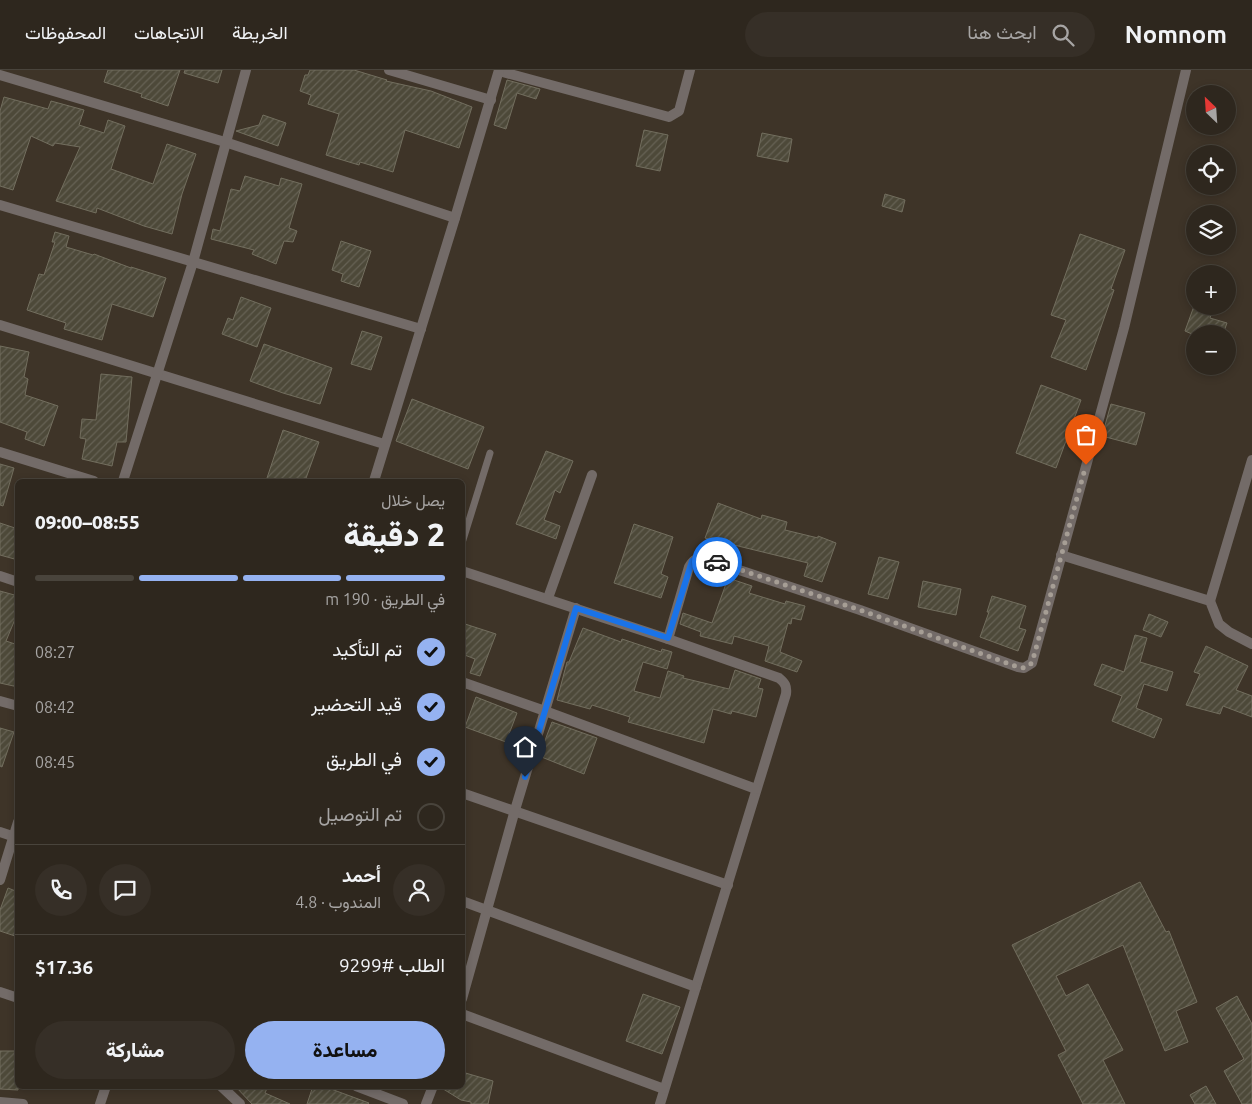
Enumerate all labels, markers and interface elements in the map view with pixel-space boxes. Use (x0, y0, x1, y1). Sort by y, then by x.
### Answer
search box (745, 12, 1095, 57)
text: ابحث هنا (967, 21, 1037, 43)
icon: search (1049, 21, 1077, 49)
text: Nomnom (1125, 21, 1227, 48)
text: المحفوظات (25, 22, 106, 42)
text: الاتجاهات (134, 22, 204, 42)
text: الخريطة (232, 22, 288, 42)
north arrow (1186, 85, 1236, 135)
map controls (1186, 85, 1236, 375)
button: locate (1186, 145, 1236, 195)
button: layers (1186, 205, 1236, 255)
button: + (1186, 265, 1236, 315)
button: − (1186, 325, 1236, 375)
pin (1065, 414, 1107, 465)
icon: bag (1072, 421, 1100, 449)
text: يصل خلال (381, 491, 445, 509)
text: 08:55–09:00 (35, 511, 140, 533)
text: 2 دقيقة (343, 516, 445, 552)
courier (692, 537, 742, 587)
icon: car (703, 548, 731, 576)
text: في الطريق · 190 m (325, 590, 445, 608)
text: تم التأكيد (332, 638, 402, 660)
icon: check (417, 638, 445, 666)
text: 08:27 (35, 643, 75, 661)
text: قيد التحضير (311, 693, 402, 715)
icon: check (417, 693, 445, 721)
text: 08:42 (35, 698, 75, 716)
pin (504, 726, 546, 777)
icon: home (511, 733, 539, 761)
text: في الطريق (326, 748, 402, 770)
icon: check (417, 748, 445, 776)
text: 08:45 (35, 753, 75, 771)
text: تم التوصيل (318, 803, 402, 825)
button: phone (35, 864, 87, 916)
button: chat (99, 864, 151, 916)
text: أحمد (342, 864, 381, 886)
button: person (393, 864, 445, 916)
text: المندوب · 4.8 (295, 893, 381, 911)
text: الطلب #9299 (339, 954, 445, 976)
text: $17.36 (35, 956, 93, 978)
button: مشاركة (35, 1021, 235, 1079)
button: مساعدة (245, 1021, 445, 1079)

